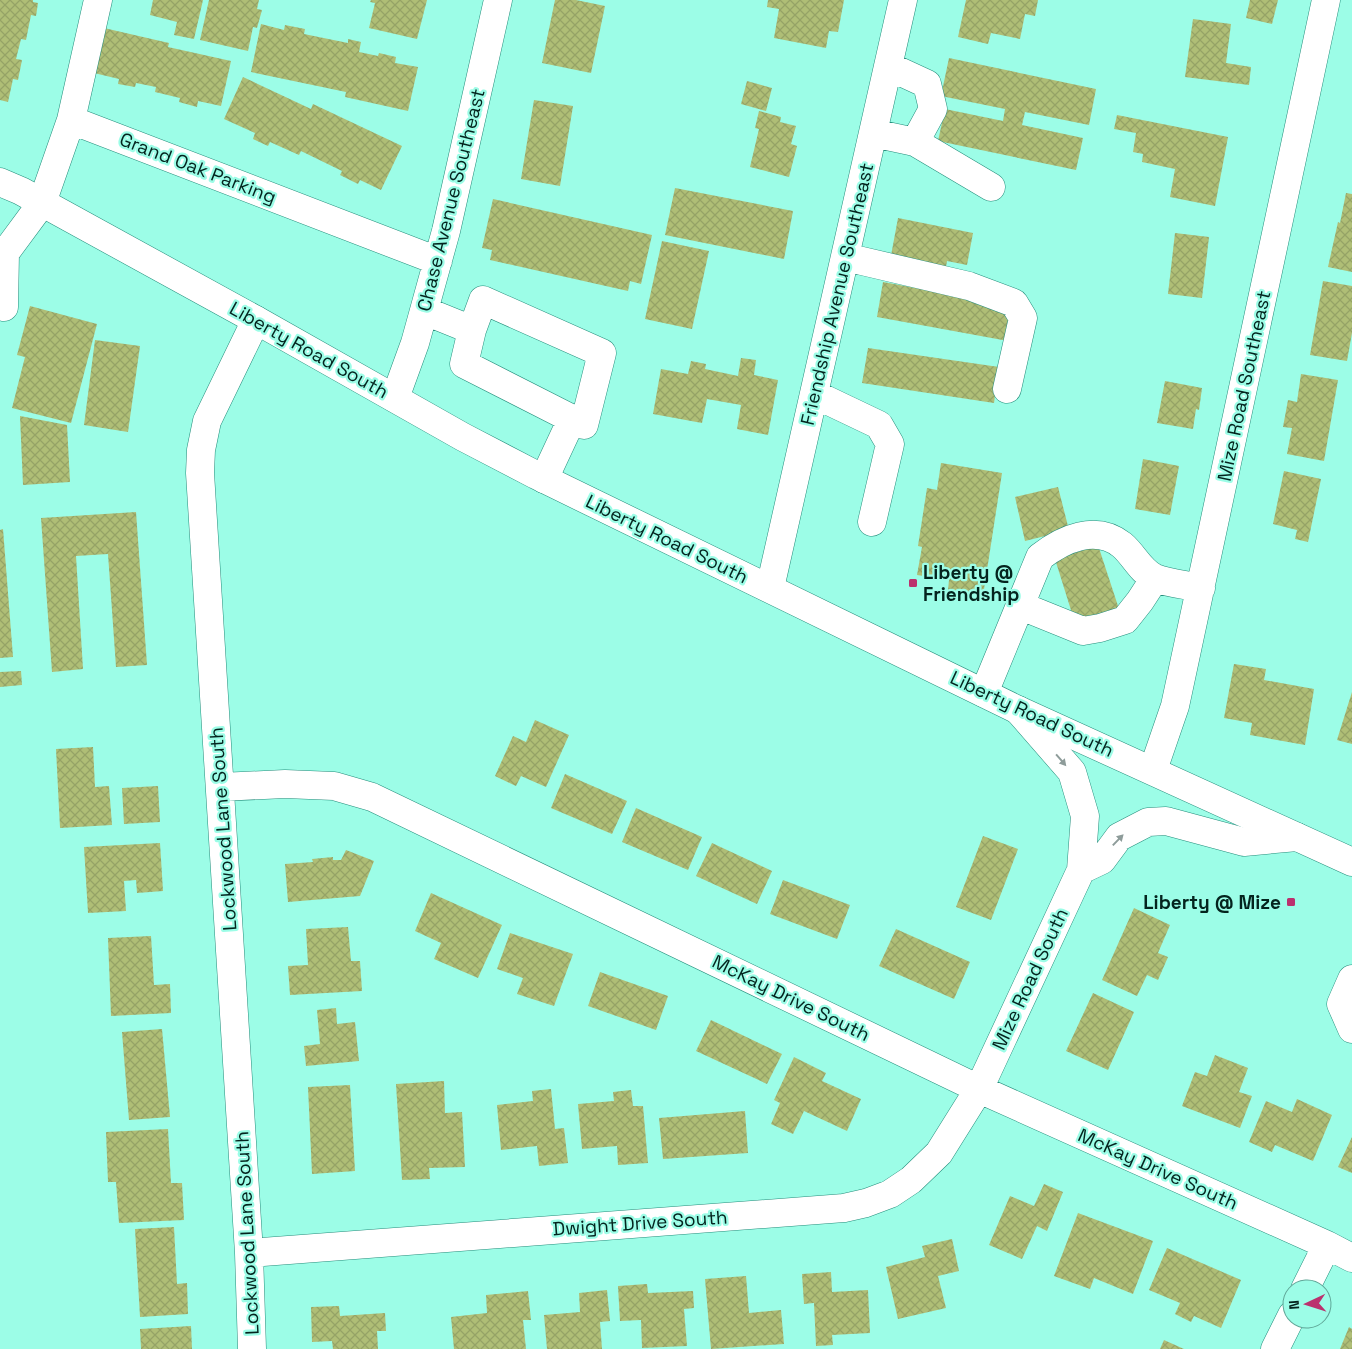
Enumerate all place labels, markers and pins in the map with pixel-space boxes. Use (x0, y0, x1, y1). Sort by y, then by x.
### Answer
place label: Liberty @ Friendship (923, 560, 1019, 607)
marker: Liberty @ Friendship (907, 577, 919, 589)
place label: Liberty @ Mize (1143, 890, 1281, 915)
marker: Liberty @ Mize (1285, 896, 1297, 908)

